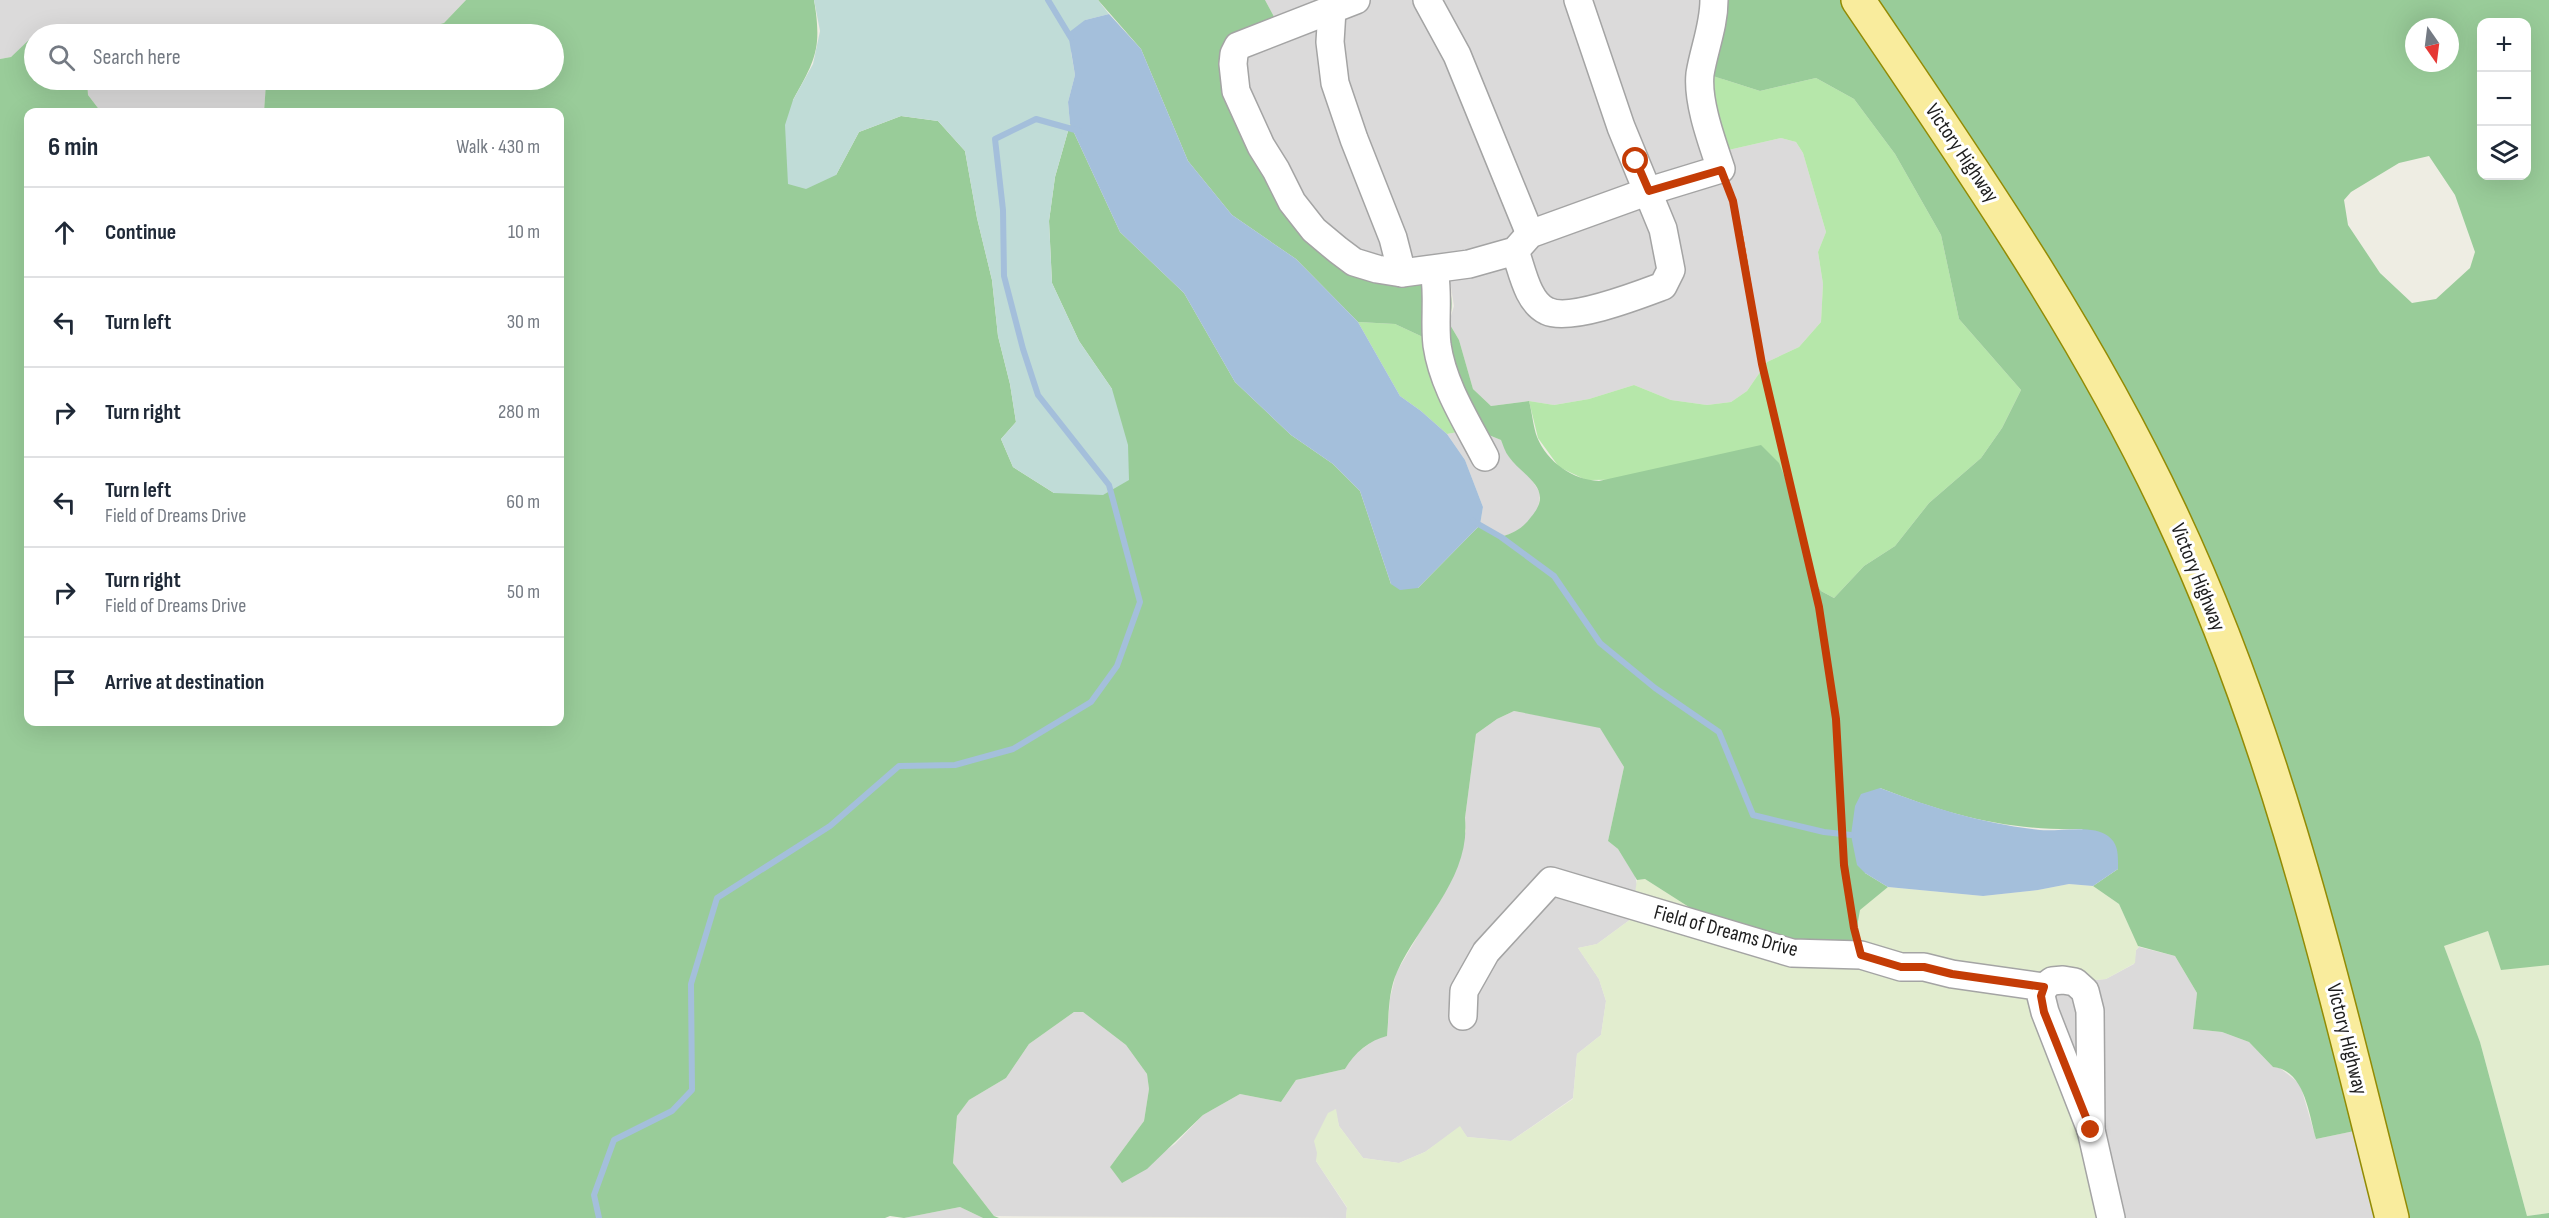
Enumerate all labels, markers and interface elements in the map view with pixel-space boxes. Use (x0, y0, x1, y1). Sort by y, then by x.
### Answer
north arrow (2405, 18, 2459, 72)
map controls (2477, 18, 2531, 180)
button: + (2477, 18, 2531, 72)
search box (24, 24, 564, 90)
icon: search (45, 41, 78, 74)
text: Search here (93, 44, 180, 71)
button: − (2477, 72, 2531, 126)
street label: Victory Highway (1920, 99, 2004, 207)
button: layers (2477, 126, 2531, 180)
text: 6 min (48, 132, 98, 163)
text: Walk · 430 m (456, 135, 540, 159)
route start (1622, 147, 1648, 173)
icon: ahead (48, 216, 81, 249)
text: Continue (105, 219, 176, 246)
text: 10 m (508, 220, 540, 244)
icon: left (48, 306, 81, 339)
text: Turn left (105, 309, 171, 336)
text: 30 m (507, 310, 540, 334)
icon: right (48, 396, 81, 429)
text: Turn right (105, 399, 181, 426)
text: 280 m (498, 400, 540, 424)
text: Turn left (105, 477, 171, 504)
icon: left (48, 486, 81, 519)
text: 60 m (506, 490, 540, 514)
text: Field of Dreams Drive (105, 504, 246, 528)
street label: Victory Highway (2165, 520, 2231, 634)
text: Turn right (105, 567, 181, 594)
icon: right (48, 576, 81, 609)
text: 50 m (507, 580, 540, 604)
text: Field of Dreams Drive (105, 594, 246, 618)
icon: arrive (48, 666, 81, 699)
text: Arrive at destination (105, 669, 264, 696)
street label: Field of Dreams Drive (1651, 900, 1801, 962)
street label: Victory Highway (2321, 981, 2373, 1097)
route end (2077, 1116, 2103, 1142)

